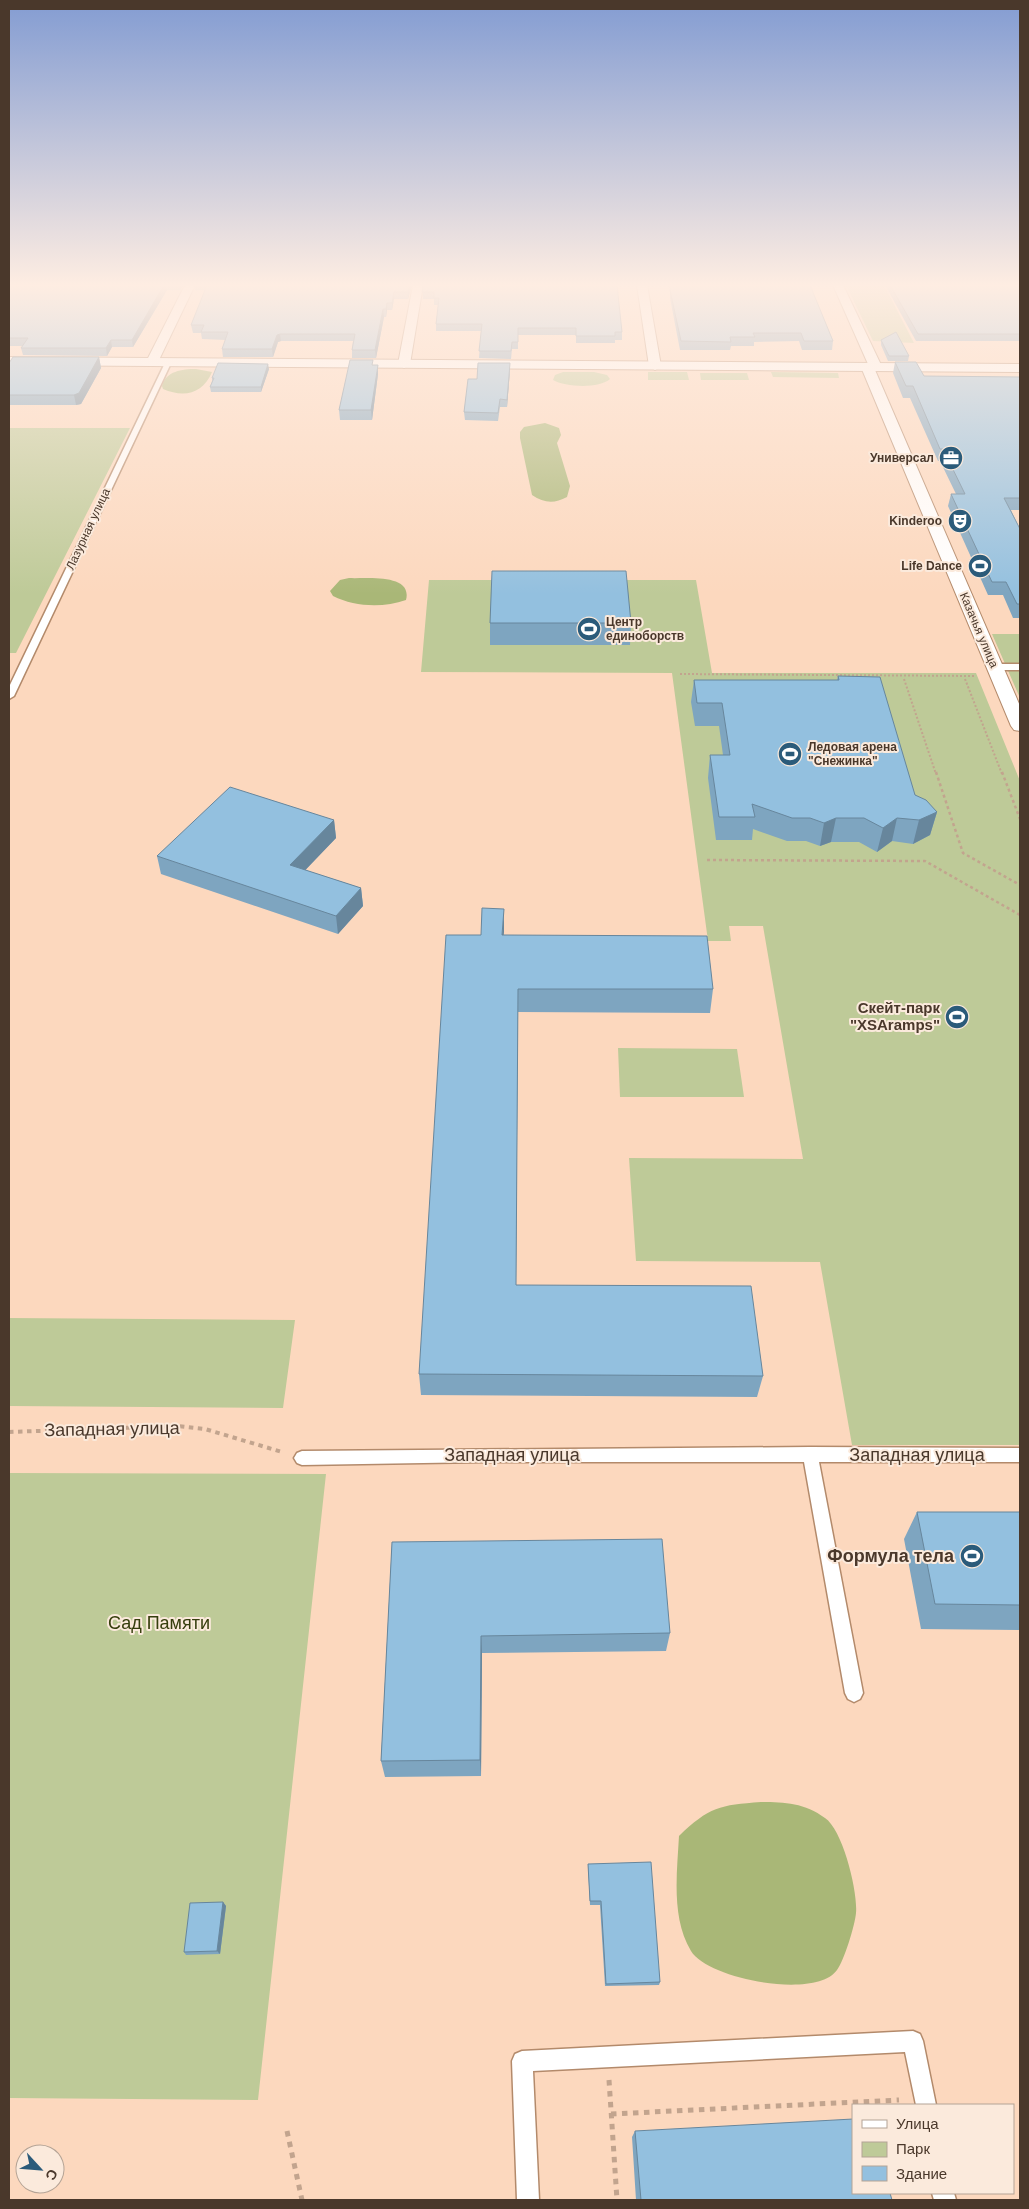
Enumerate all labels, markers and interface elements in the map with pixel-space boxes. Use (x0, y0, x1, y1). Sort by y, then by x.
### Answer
office icon: Универсал (938, 445, 964, 471)
place label: Универсал (870, 451, 934, 465)
street label: Лазурная улица (63, 486, 113, 572)
theatre icon: Kinderoo (947, 508, 973, 534)
place label: Kinderoo (889, 514, 942, 528)
sports icon: Life Dance (967, 553, 993, 579)
place label: Life Dance (901, 559, 962, 573)
street label: Казачья улица (957, 590, 1001, 670)
place label: Центр единоборств (606, 615, 684, 643)
sports icon: Центр единоборств (576, 616, 602, 642)
place label: Ледовая арена "Снежинка" (808, 740, 897, 768)
sports icon: Ледовая арена "Снежинка" (777, 741, 803, 767)
place label: Скейт-парк "XSAramps" (850, 999, 940, 1033)
sports icon: Скейт-парк "XSAramps" (944, 1004, 970, 1030)
street label: Западная улица (44, 1418, 181, 1440)
street label: Западная улица (444, 1445, 581, 1465)
street label: Западная улица (849, 1445, 986, 1465)
sports icon: Формула тела (959, 1543, 985, 1569)
place label: Формула тела (827, 1546, 955, 1566)
park label: Сад Памяти (108, 1613, 210, 1633)
legend (852, 2104, 1014, 2194)
text: Улица (896, 2115, 939, 2132)
text: Парк (896, 2140, 930, 2157)
north arrow (15, 2144, 65, 2194)
text: Здание (896, 2165, 947, 2182)
text: С (42, 2167, 61, 2183)

